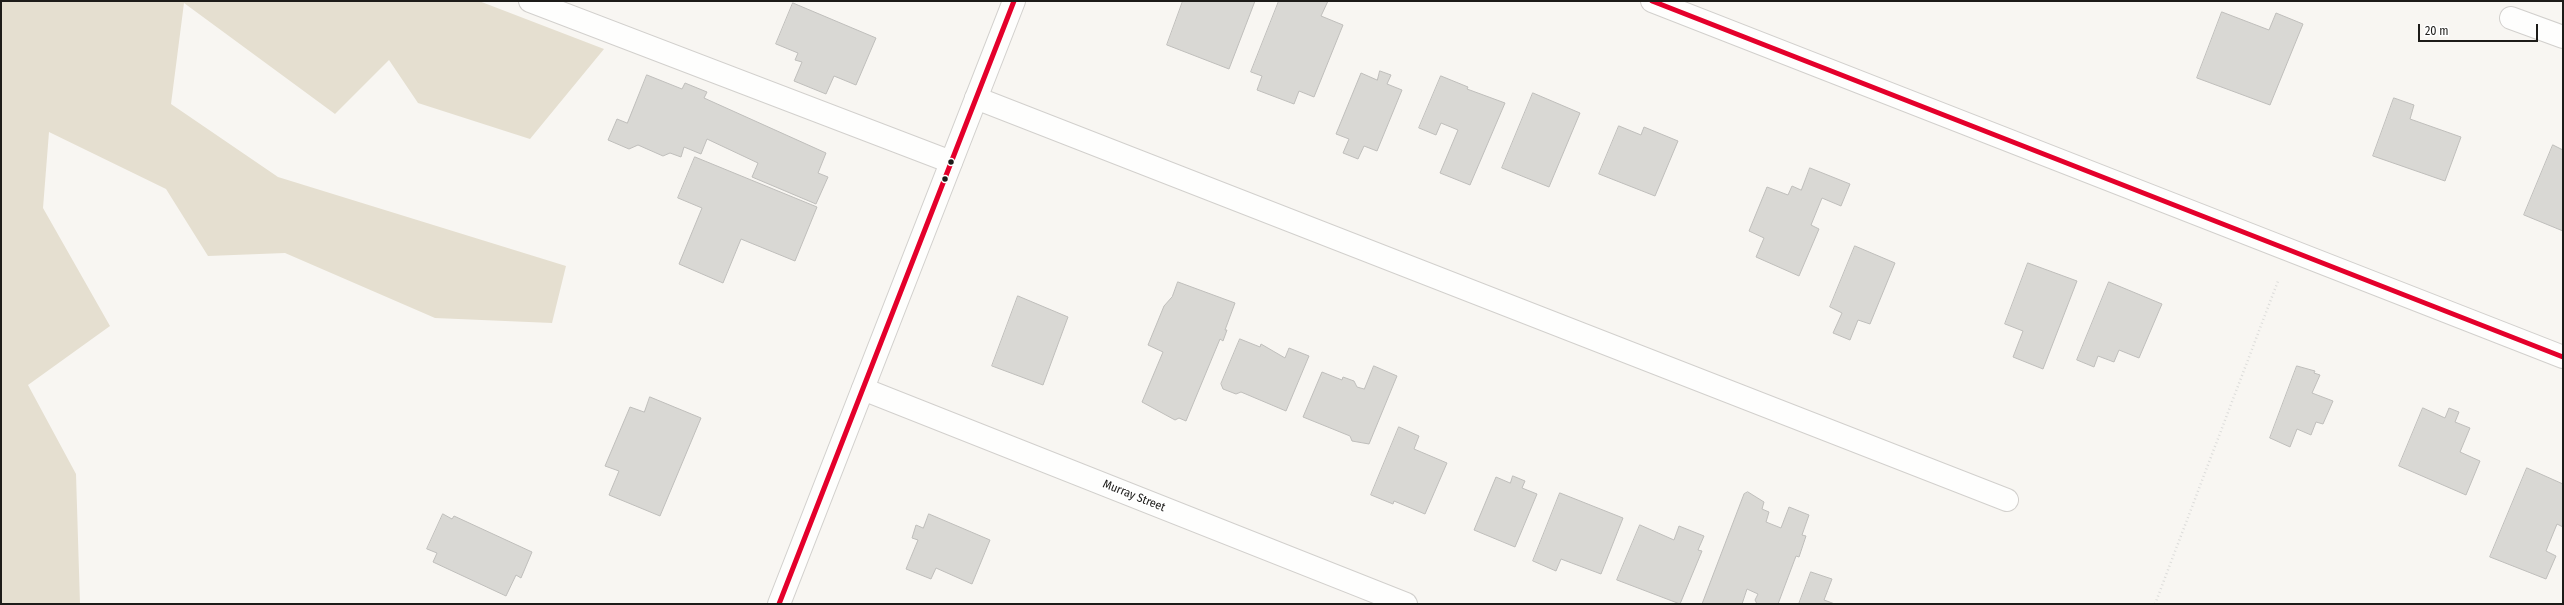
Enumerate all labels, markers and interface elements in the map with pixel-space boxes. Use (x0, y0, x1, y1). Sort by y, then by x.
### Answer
scale bar (2420, 16, 2540, 42)
text: 20 m (2425, 24, 2449, 38)
unlabelled marker (946, 157, 956, 167)
unlabelled marker (940, 174, 950, 184)
street label: Murray Street (1101, 477, 1167, 515)

